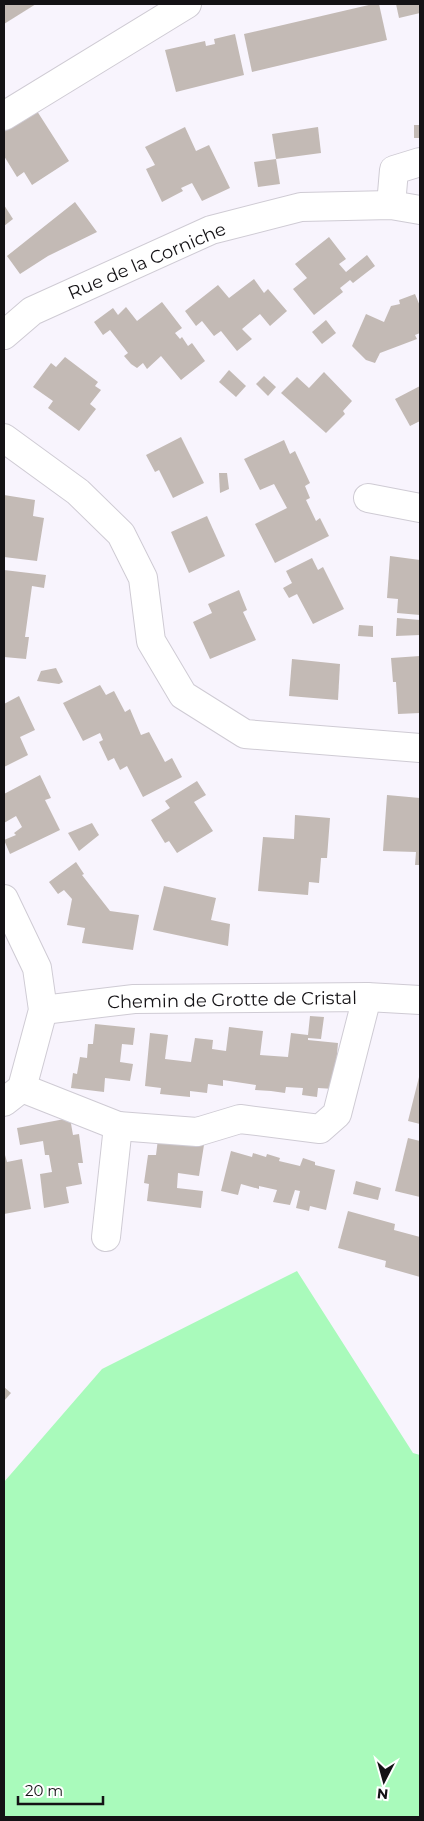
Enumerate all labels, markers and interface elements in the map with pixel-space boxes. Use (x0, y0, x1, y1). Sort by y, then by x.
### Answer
street label: Rue de la Corniche (65, 218, 229, 304)
street label: Chemin de Grotte de Cristal (107, 987, 357, 1013)
north arrow (359, 1756, 409, 1806)
scale bar (18, 1774, 102, 1806)
text: 20 m (25, 1781, 63, 1800)
text: N (376, 1784, 389, 1803)

